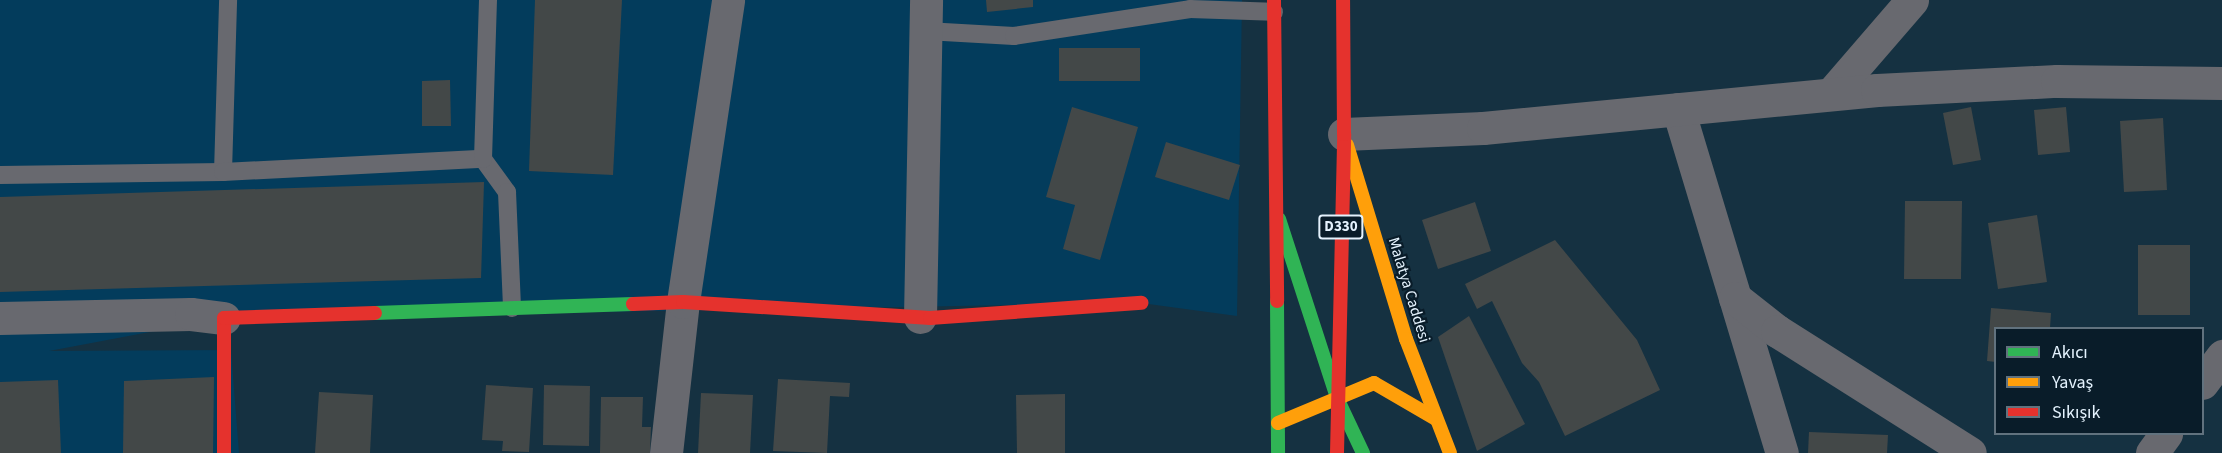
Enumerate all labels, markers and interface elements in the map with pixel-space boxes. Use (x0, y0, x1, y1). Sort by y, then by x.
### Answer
road number: D330 (1317, 215, 1365, 239)
street label: Malatya Caddesi (1384, 235, 1434, 345)
legend (1994, 327, 2204, 435)
text: Akıcı (2052, 340, 2088, 365)
text: Yavaş (2052, 370, 2093, 395)
text: Sıkışık (2052, 400, 2100, 425)

